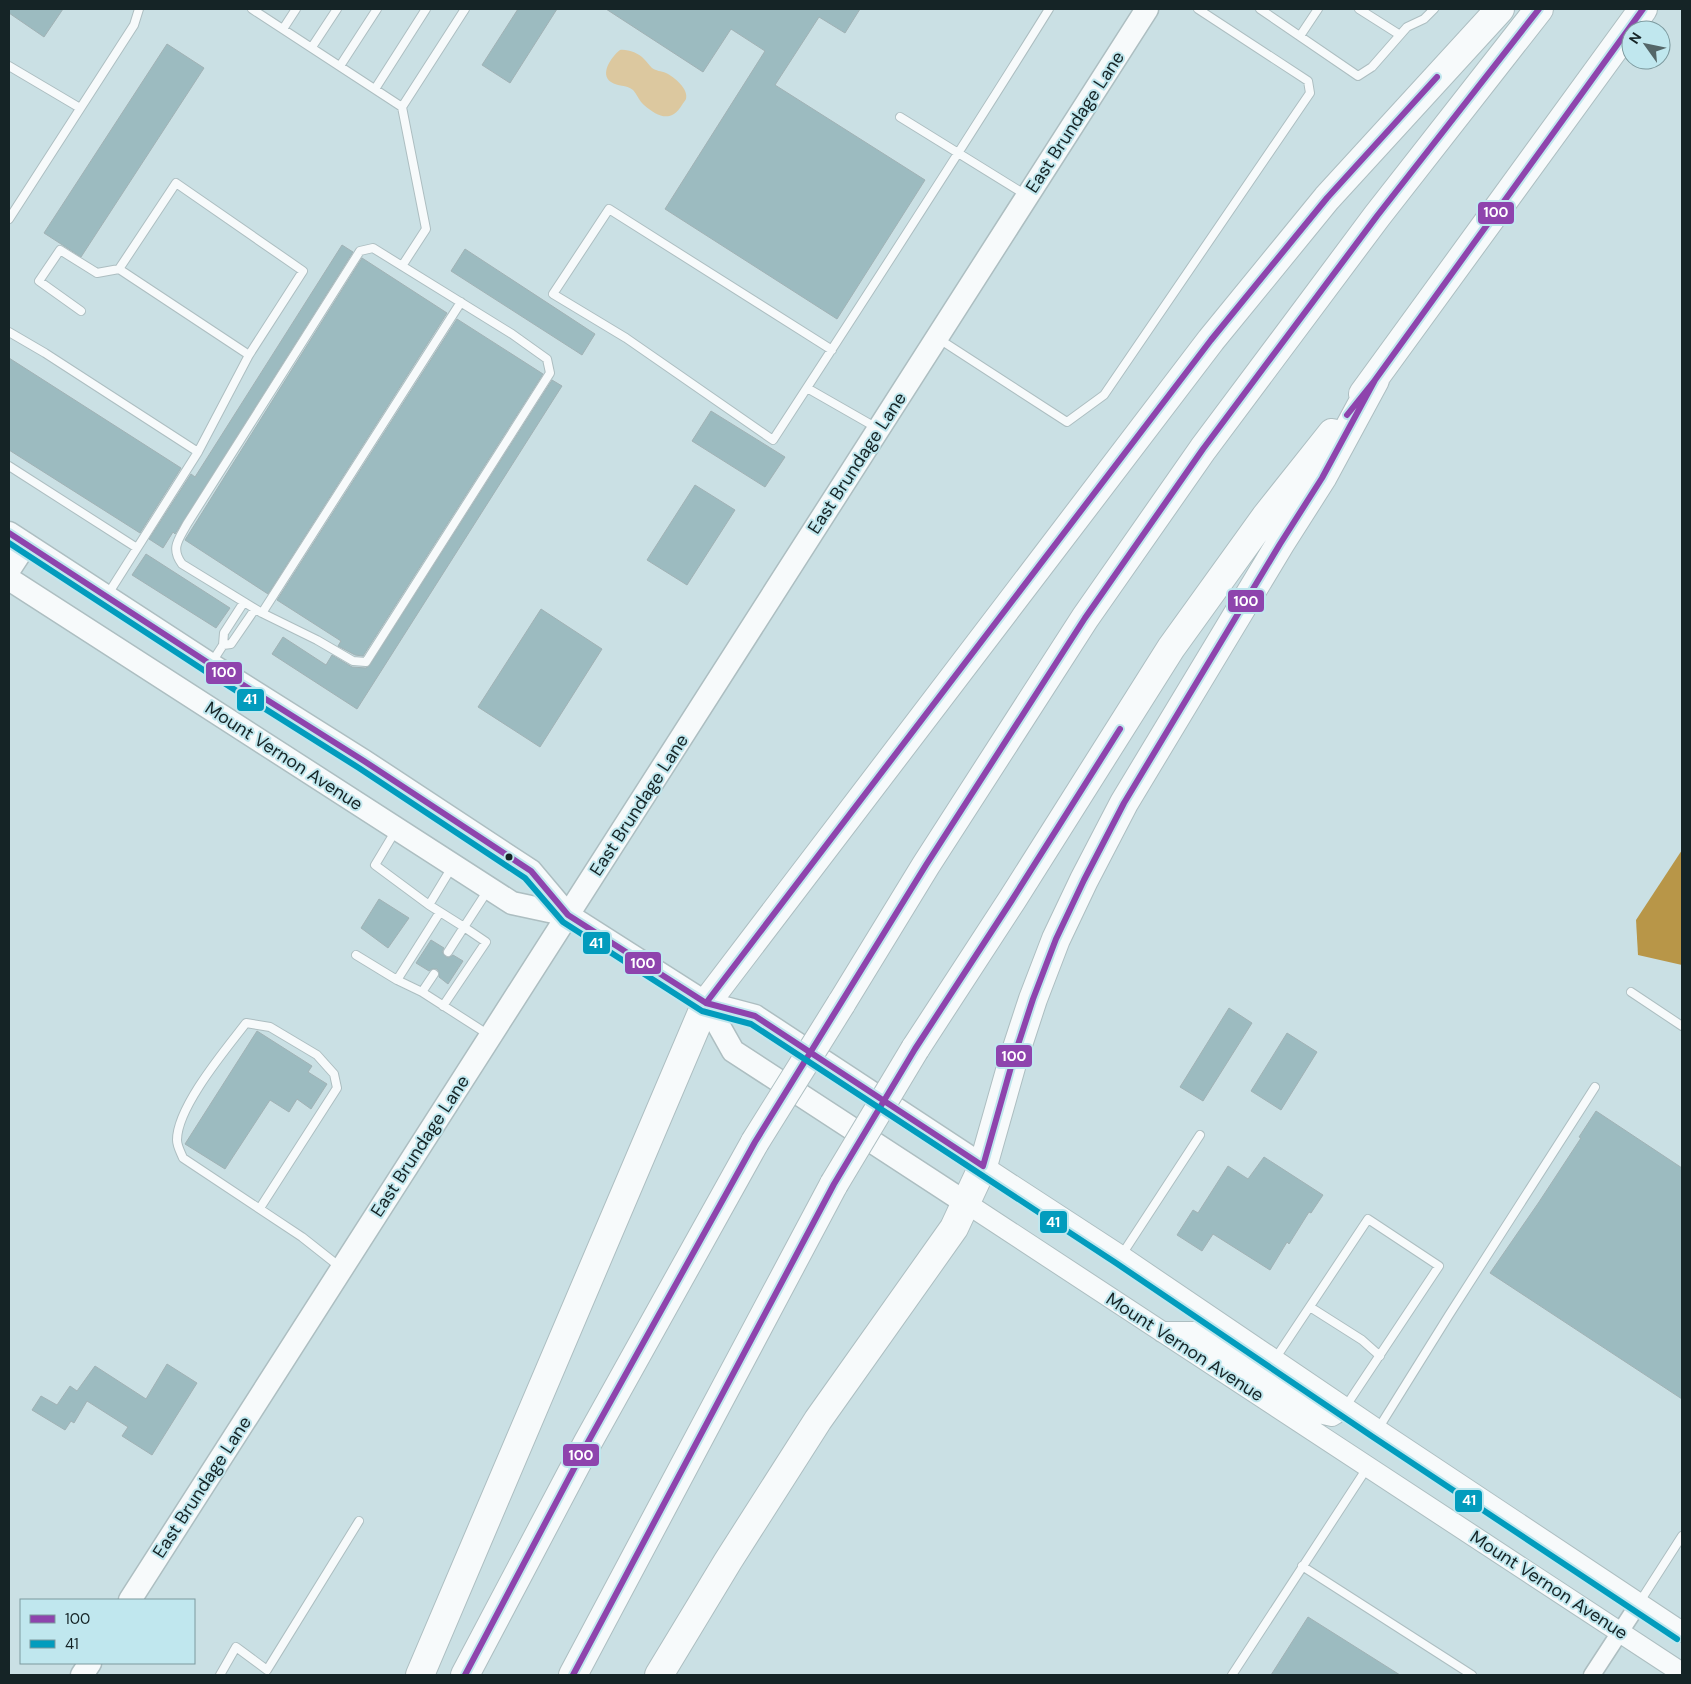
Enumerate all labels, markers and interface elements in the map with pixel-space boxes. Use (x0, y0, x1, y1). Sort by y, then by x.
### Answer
north arrow (1621, 20, 1671, 70)
text: N (1625, 29, 1645, 47)
street label: East Brundage Lane (1020, 47, 1130, 197)
line badge: 100 (1477, 201, 1515, 225)
text: 100 (1484, 203, 1509, 221)
street label: East Brundage Lane (802, 388, 912, 538)
line badge: 100 (1227, 589, 1265, 613)
text: 100 (1234, 592, 1259, 610)
line badge: 100 (205, 661, 243, 685)
text: 100 (212, 663, 237, 681)
line badge: 41 (236, 688, 265, 712)
text: 41 (243, 690, 257, 708)
street label: Mount Vernon Avenue (201, 696, 367, 816)
street label: East Brundage Lane (584, 730, 694, 880)
unlabelled marker (504, 852, 514, 862)
line badge: 41 (582, 931, 611, 955)
text: 41 (589, 934, 603, 952)
line badge: 100 (624, 951, 662, 975)
text: 100 (631, 954, 656, 972)
line badge: 100 (995, 1044, 1033, 1068)
text: 100 (1002, 1047, 1027, 1065)
street label: East Brundage Lane (365, 1071, 475, 1221)
line badge: 41 (1039, 1210, 1068, 1234)
text: 41 (1046, 1213, 1060, 1231)
street label: Mount Vernon Avenue (1102, 1287, 1268, 1407)
street label: East Brundage Lane (147, 1412, 257, 1562)
line badge: 100 (562, 1443, 600, 1467)
text: 100 (569, 1446, 594, 1464)
line badge: 41 (1454, 1489, 1483, 1513)
text: 41 (1462, 1491, 1476, 1509)
street label: Mount Vernon Avenue (1466, 1525, 1632, 1645)
legend (20, 1599, 195, 1664)
text: 100 (65, 1609, 90, 1629)
text: 41 (65, 1634, 79, 1654)

